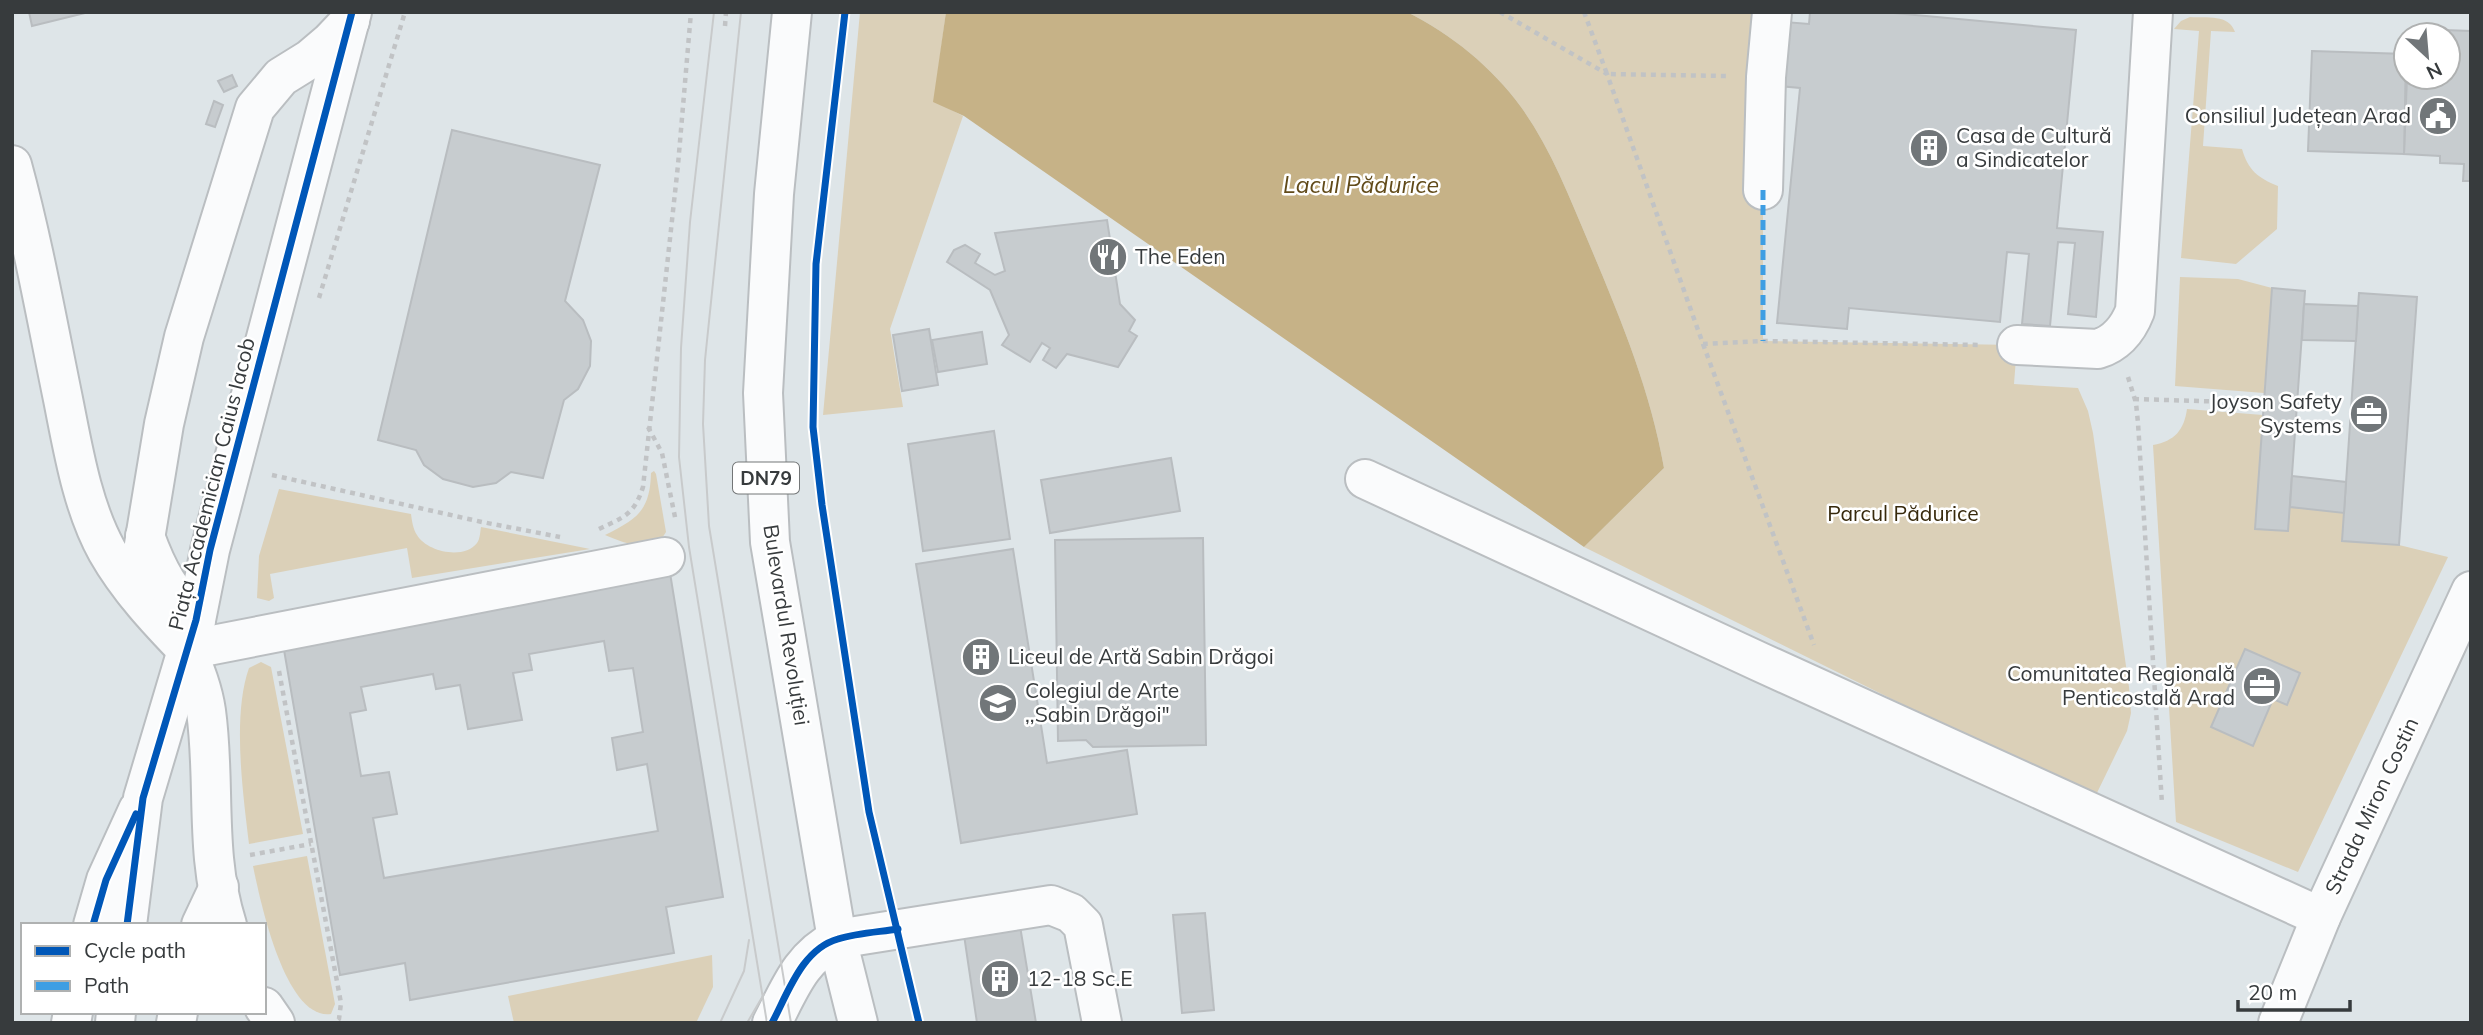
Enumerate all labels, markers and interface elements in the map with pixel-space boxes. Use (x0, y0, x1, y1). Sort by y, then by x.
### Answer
north arrow (2392, 21, 2462, 91)
text: N (2423, 57, 2446, 85)
public building icon: Consiliul Județean Arad (2417, 95, 2459, 137)
place label: Consiliul Județean Arad (2185, 102, 2411, 129)
place label: Casa de Cultură a Sindicatelor (1956, 122, 2112, 172)
building icon: Casa de Cultură a Sindicatelor (1908, 127, 1950, 169)
water label: Lacul Pădurice (1283, 170, 1439, 199)
restaurant icon: The Eden (1087, 236, 1129, 278)
place label: The Eden (1135, 243, 1226, 269)
street label: Piața Academician Caius Iacob (162, 335, 261, 633)
place label: Joyson Safety Systems (2210, 388, 2342, 438)
office icon: Joyson Safety Systems (2348, 393, 2390, 435)
road number: DN79 (733, 463, 799, 494)
park label: Parcul Pădurice (1827, 500, 1979, 526)
street label: Bulevardul Revoluției (757, 522, 816, 727)
building icon: Liceul de Artă Sabin Drăgoi (960, 636, 1002, 678)
place label: Liceul de Artă Sabin Drăgoi (1008, 643, 1274, 669)
place label: Comunitatea Regională Penticostală Arad (2007, 660, 2235, 710)
office icon: Comunitatea Regională Penticostală Arad (2241, 665, 2283, 707)
place label: Colegiul de Arte ,,Sabin Drăgoi" (1025, 677, 1179, 727)
school or university icon: Colegiul de Arte ,,Sabin Drăgoi" (977, 682, 1019, 724)
street label: Strada Miron Costin (2319, 713, 2423, 898)
legend (21, 923, 266, 1014)
text: Cycle path (84, 937, 186, 963)
building icon: 12-18 Sc.E (979, 958, 1021, 1000)
place label: 12-18 Sc.E (1027, 965, 1133, 991)
scale bar (2238, 968, 2350, 1012)
text: Path (84, 972, 129, 998)
text: 20 m (2248, 979, 2297, 1005)

